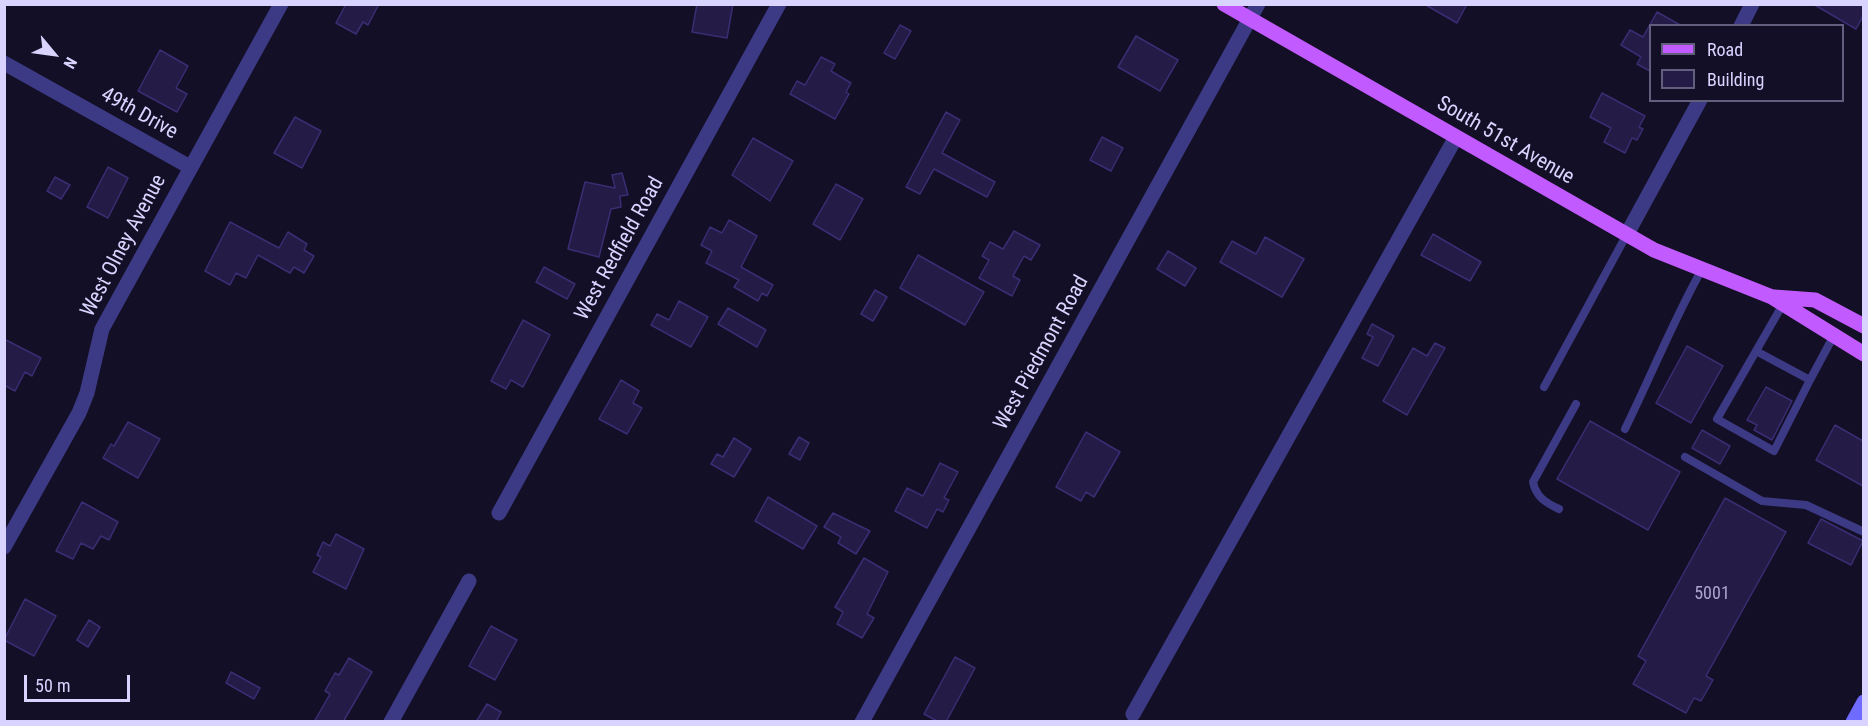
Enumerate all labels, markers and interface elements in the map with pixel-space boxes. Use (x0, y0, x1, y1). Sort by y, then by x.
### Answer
north arrow (24, 24, 84, 84)
legend (1649, 24, 1844, 102)
text: Road (1707, 39, 1743, 60)
text: N (60, 54, 81, 72)
text: Building (1707, 69, 1764, 90)
street label: 49th Drive (96, 83, 182, 145)
street label: South 51st Avenue (1432, 91, 1578, 191)
street label: West Olney Avenue (76, 171, 172, 321)
street label: West Redfield Road (570, 173, 670, 325)
street label: West Piedmont Road (989, 271, 1095, 435)
house number: 5001 (1694, 583, 1730, 605)
scale bar (27, 663, 134, 701)
text: 50 m (35, 675, 70, 696)

